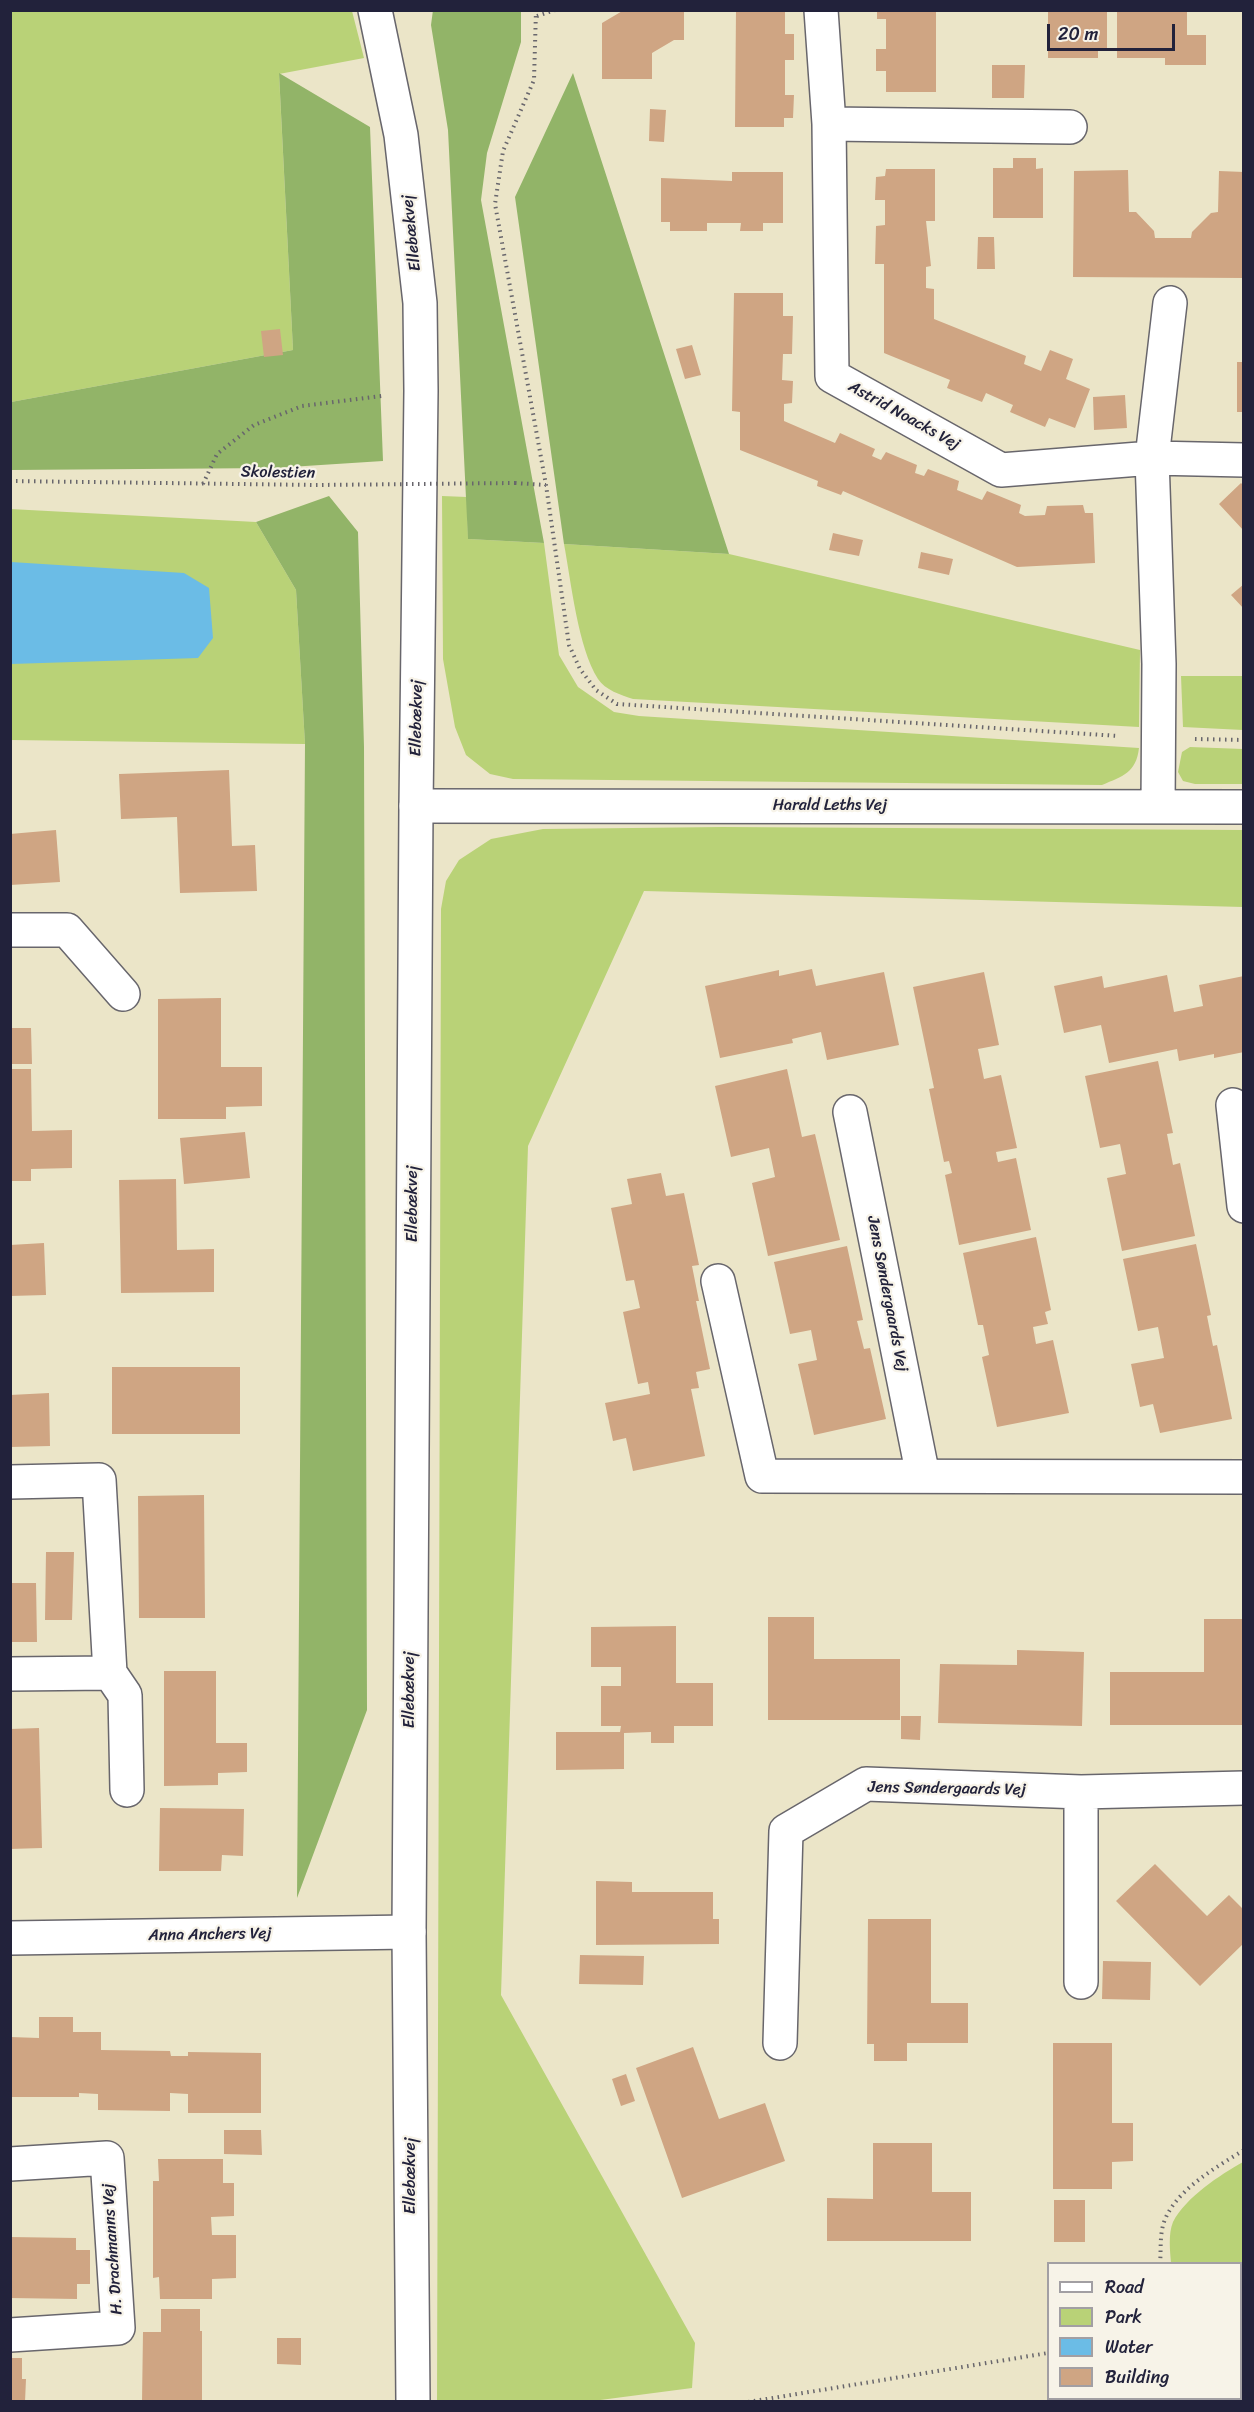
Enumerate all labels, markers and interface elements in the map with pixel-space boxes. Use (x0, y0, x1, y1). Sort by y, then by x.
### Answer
scale bar (1050, 12, 1178, 50)
text: 20 m (1058, 18, 1098, 50)
street label: Ellebækvej (398, 194, 426, 272)
street label: Astrid Noacks Vej (845, 377, 963, 455)
street label: Skolestien (241, 463, 315, 483)
street label: Ellebækvej (407, 679, 427, 757)
street label: Harald Leths Vej (773, 796, 887, 816)
street label: Ellebækvej (403, 1166, 423, 1242)
street label: Jens Søndergaards Vej (862, 1215, 912, 1373)
street label: Ellebækvej (400, 1652, 420, 1728)
street label: Jens Søndergaards Vej (868, 1778, 1026, 1800)
street label: Anna Anchers Vej (148, 1924, 272, 1946)
street label: Ellebækvej (401, 2138, 421, 2214)
street label: H. Drachmanns Vej (99, 2183, 127, 2315)
legend (1047, 2262, 1242, 2400)
text: Road (1105, 2271, 1144, 2303)
text: Park (1105, 2301, 1142, 2333)
text: Water (1105, 2331, 1152, 2363)
text: Building (1105, 2361, 1169, 2393)

